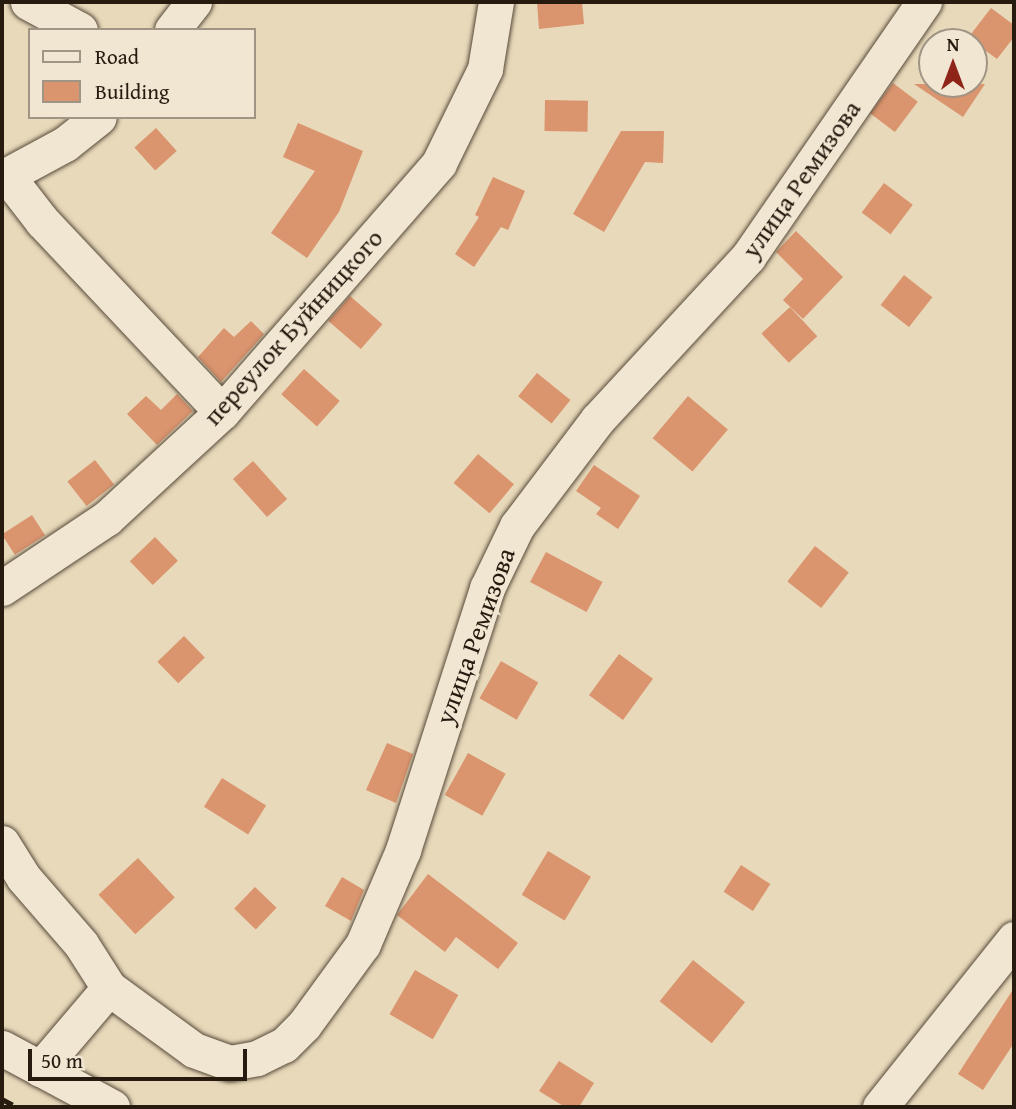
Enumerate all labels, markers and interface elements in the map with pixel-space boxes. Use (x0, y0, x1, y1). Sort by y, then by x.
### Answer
legend (28, 28, 256, 119)
north arrow (918, 28, 988, 98)
text: N (947, 30, 959, 58)
text: Road (95, 41, 139, 72)
text: Building (95, 76, 169, 107)
street label: улица Ремизова (735, 94, 867, 264)
street label: переулок Буйницкого (197, 222, 389, 432)
street label: улица Ремизова (429, 543, 521, 729)
scale bar (32, 1036, 250, 1080)
text: 50 m (41, 1045, 83, 1076)

